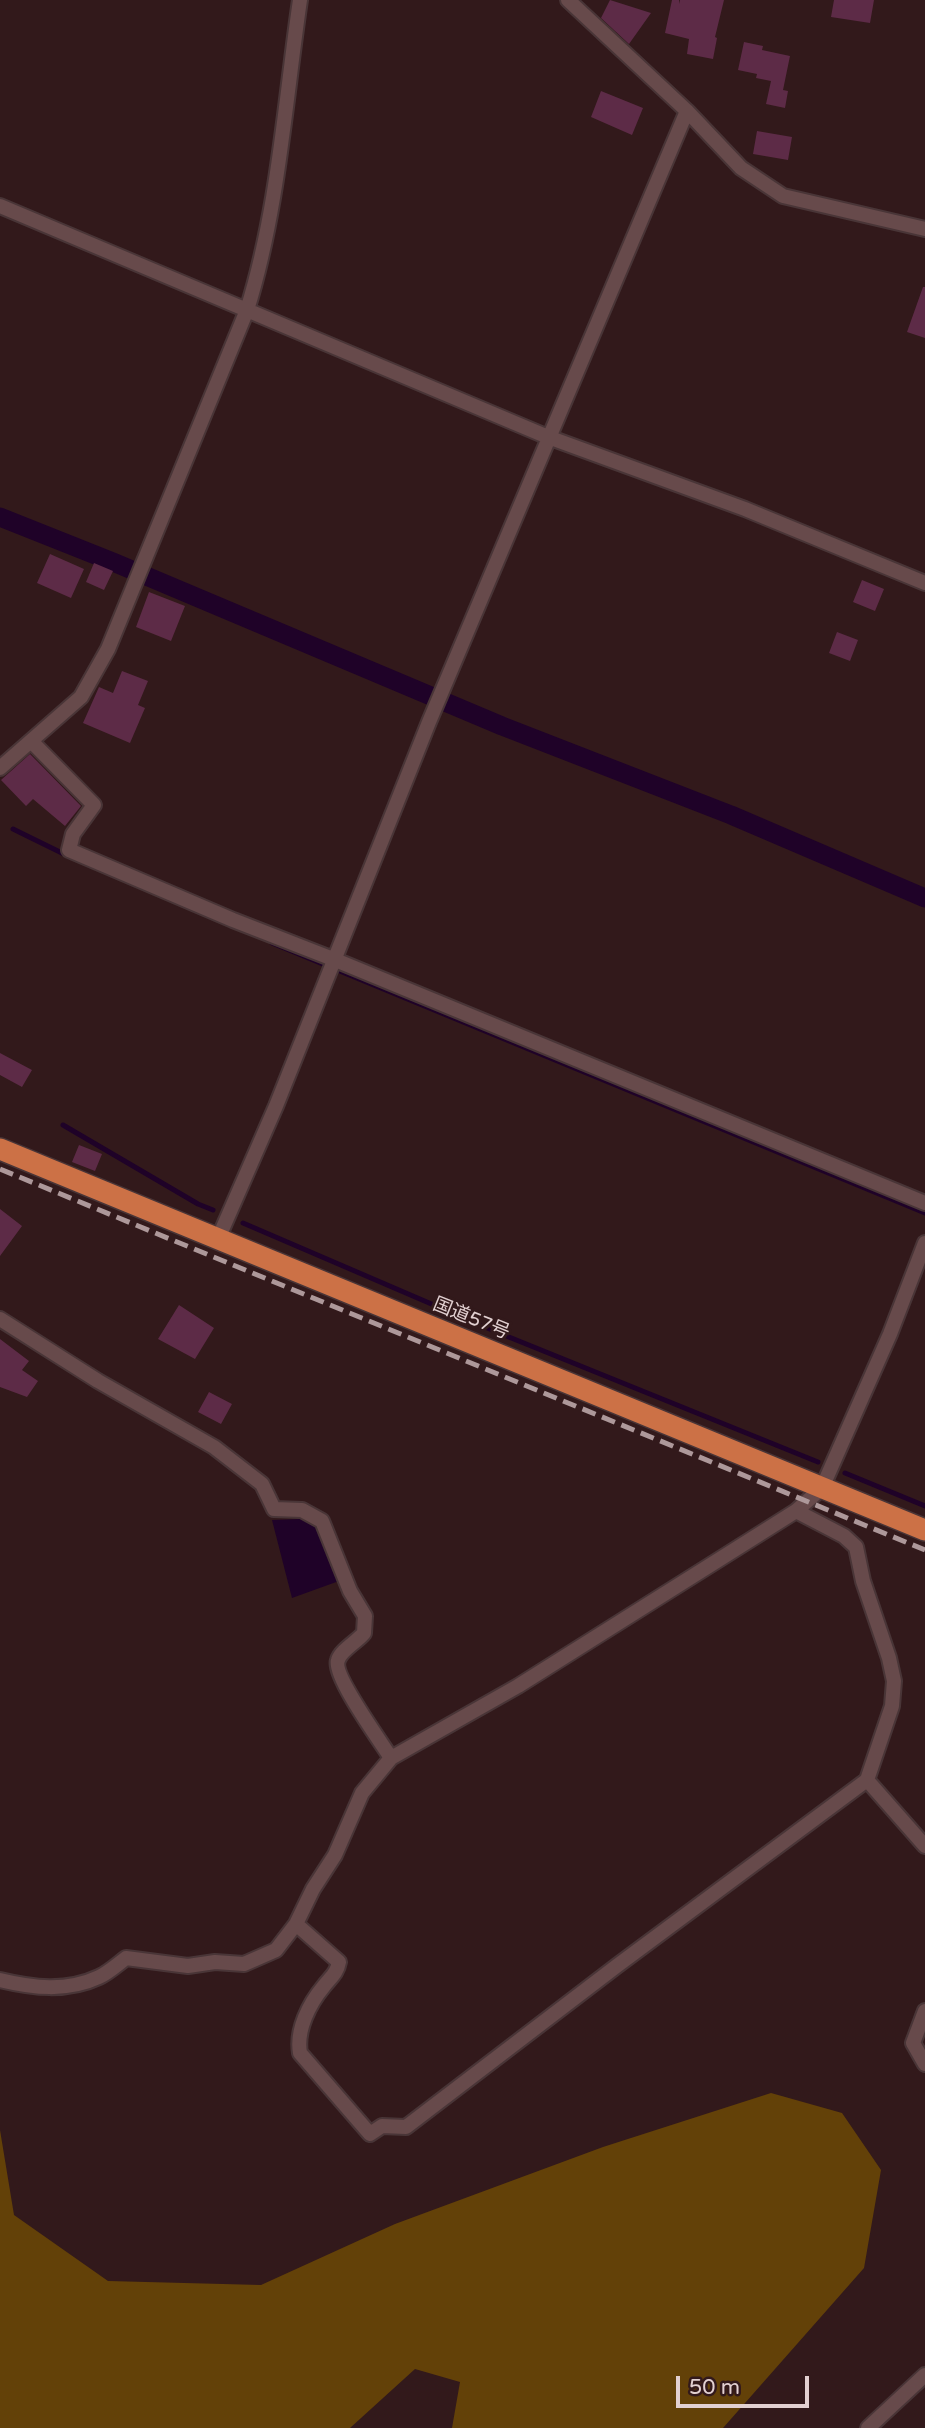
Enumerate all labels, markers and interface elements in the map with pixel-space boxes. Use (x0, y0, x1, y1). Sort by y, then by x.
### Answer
street label: 国道57号 (429, 1293, 513, 1345)
scale bar (680, 2362, 813, 2406)
text: 50 m (689, 2375, 740, 2400)

